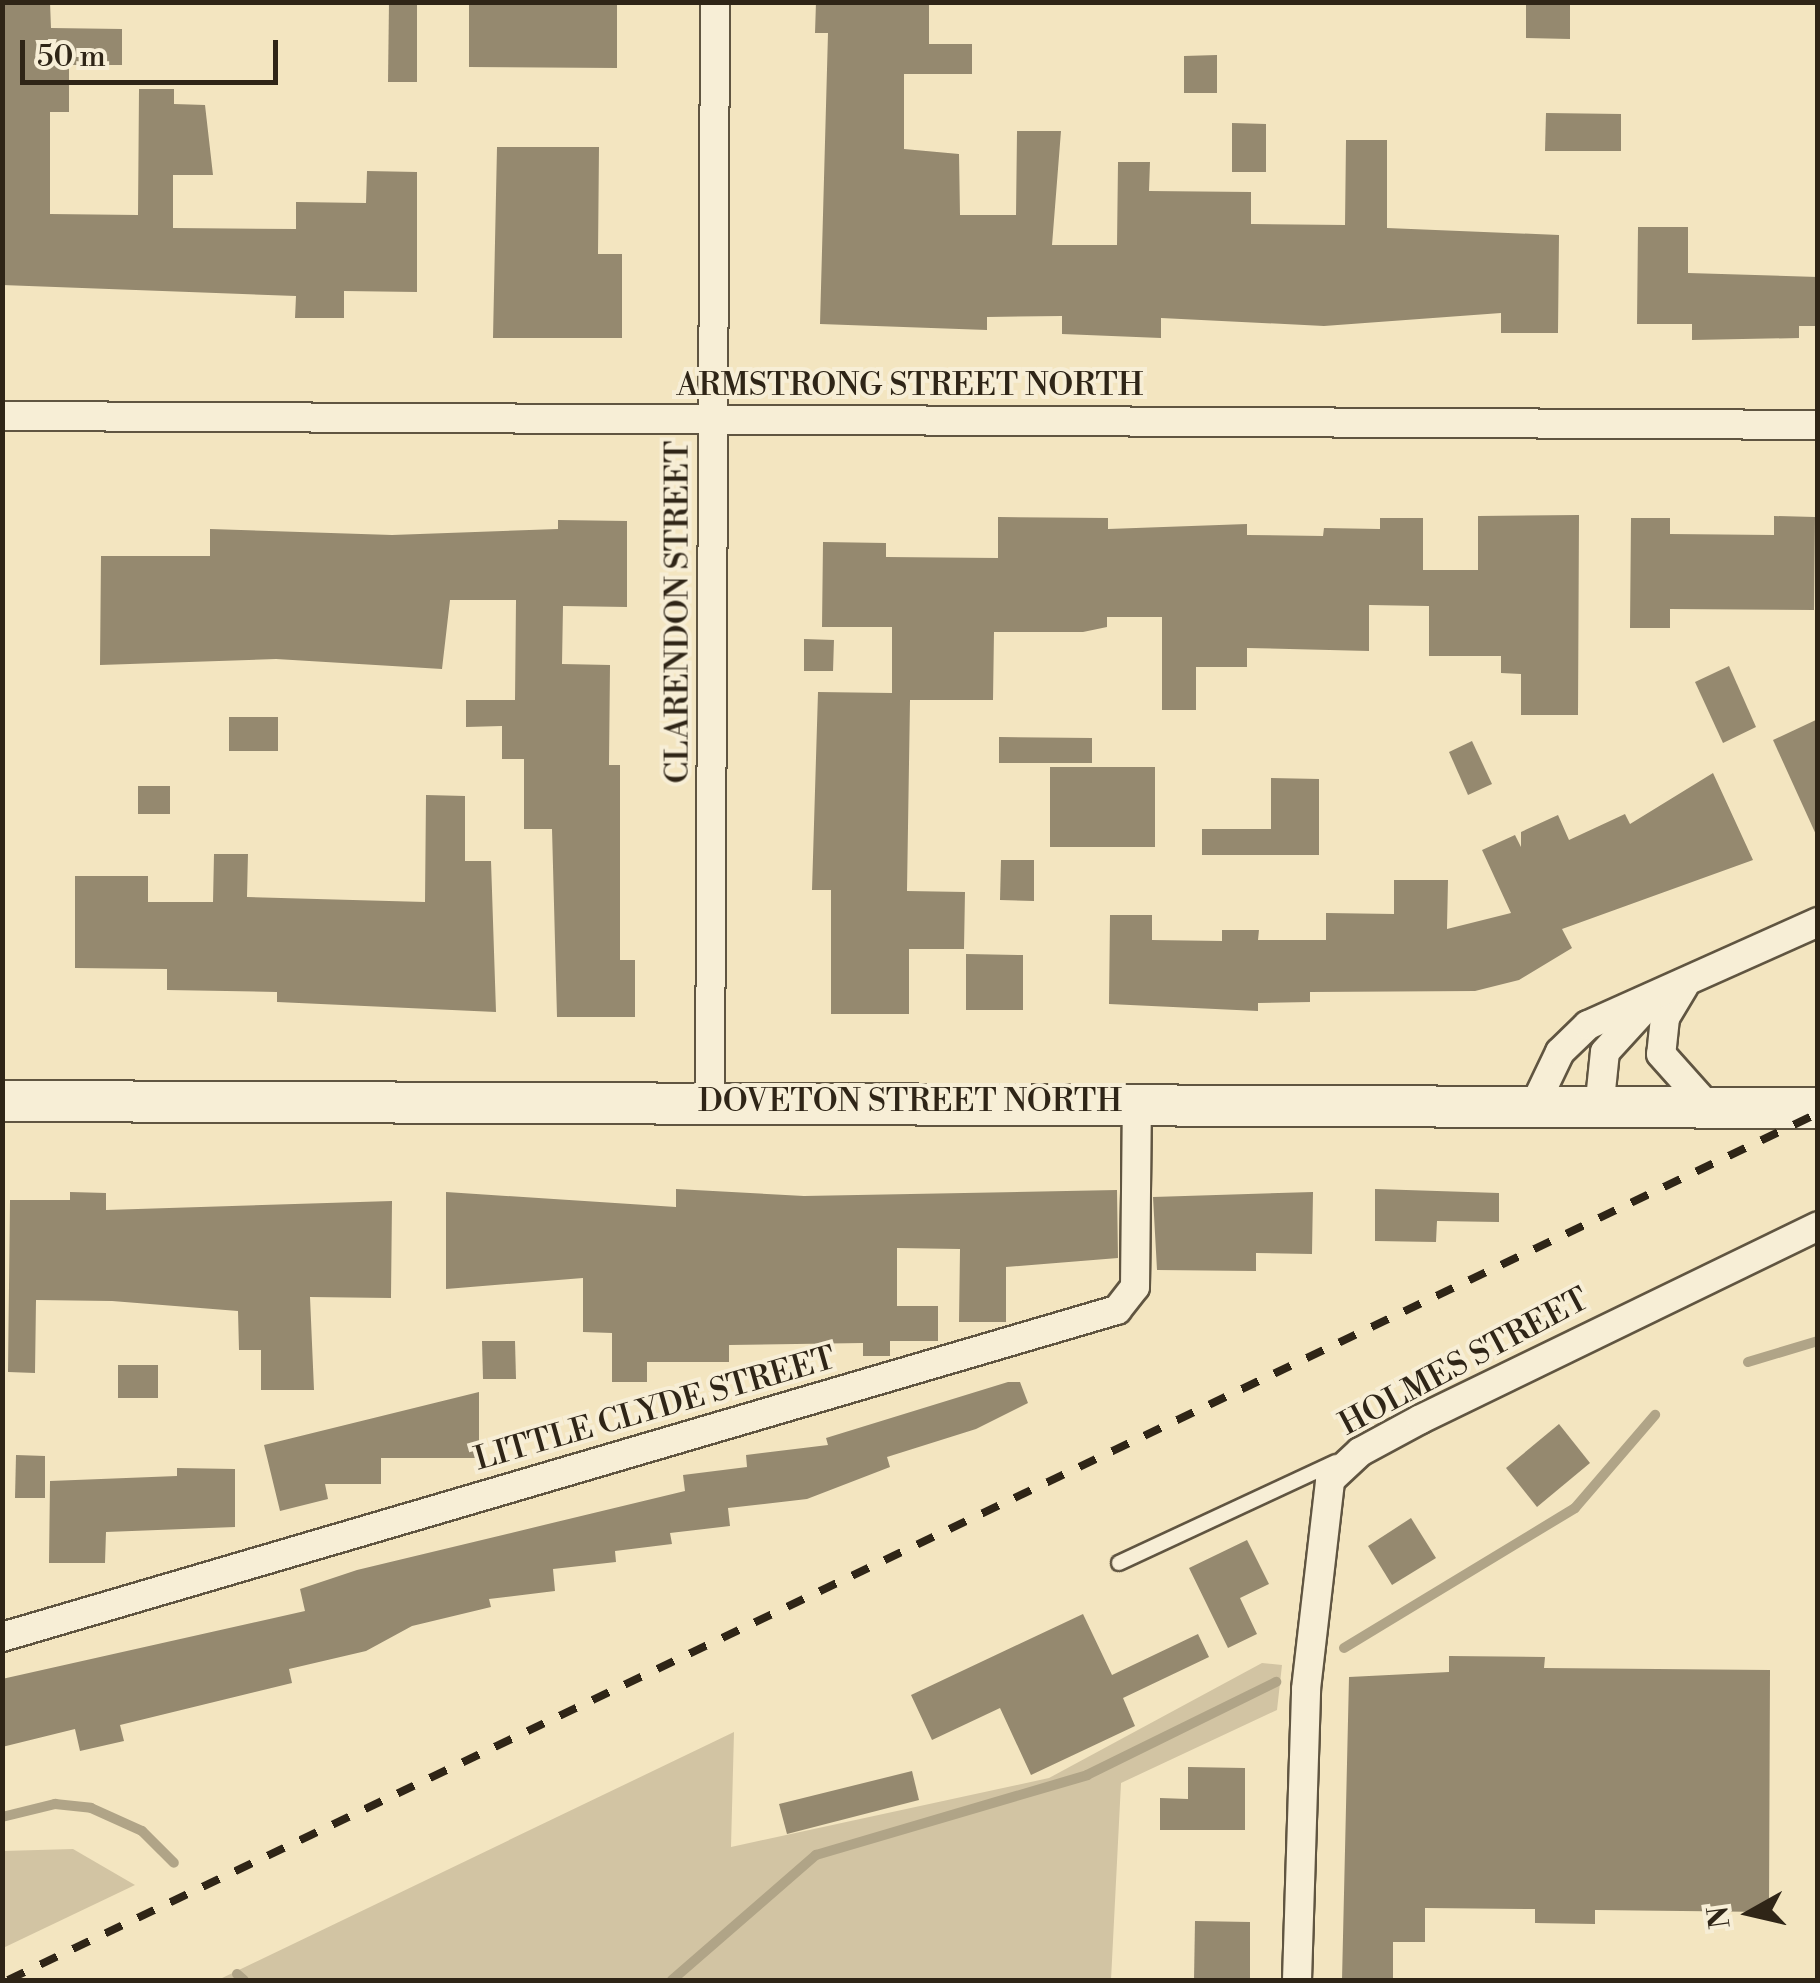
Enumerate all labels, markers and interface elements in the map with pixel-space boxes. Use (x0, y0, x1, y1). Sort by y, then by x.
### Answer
scale bar (25, 20, 282, 82)
text: 50 m (37, 38, 106, 76)
street label: ARMSTRONG STREET NORTH (676, 366, 1144, 404)
street label: CLARENDON STREET (659, 440, 697, 784)
street label: DOVETON STREET NORTH (698, 1082, 1122, 1120)
street label: HOLMES STREET (1333, 1280, 1595, 1444)
street label: LITTLE CLYDE STREET (470, 1339, 840, 1479)
north arrow (1700, 1863, 1800, 1963)
text: N (1701, 1904, 1739, 1931)

